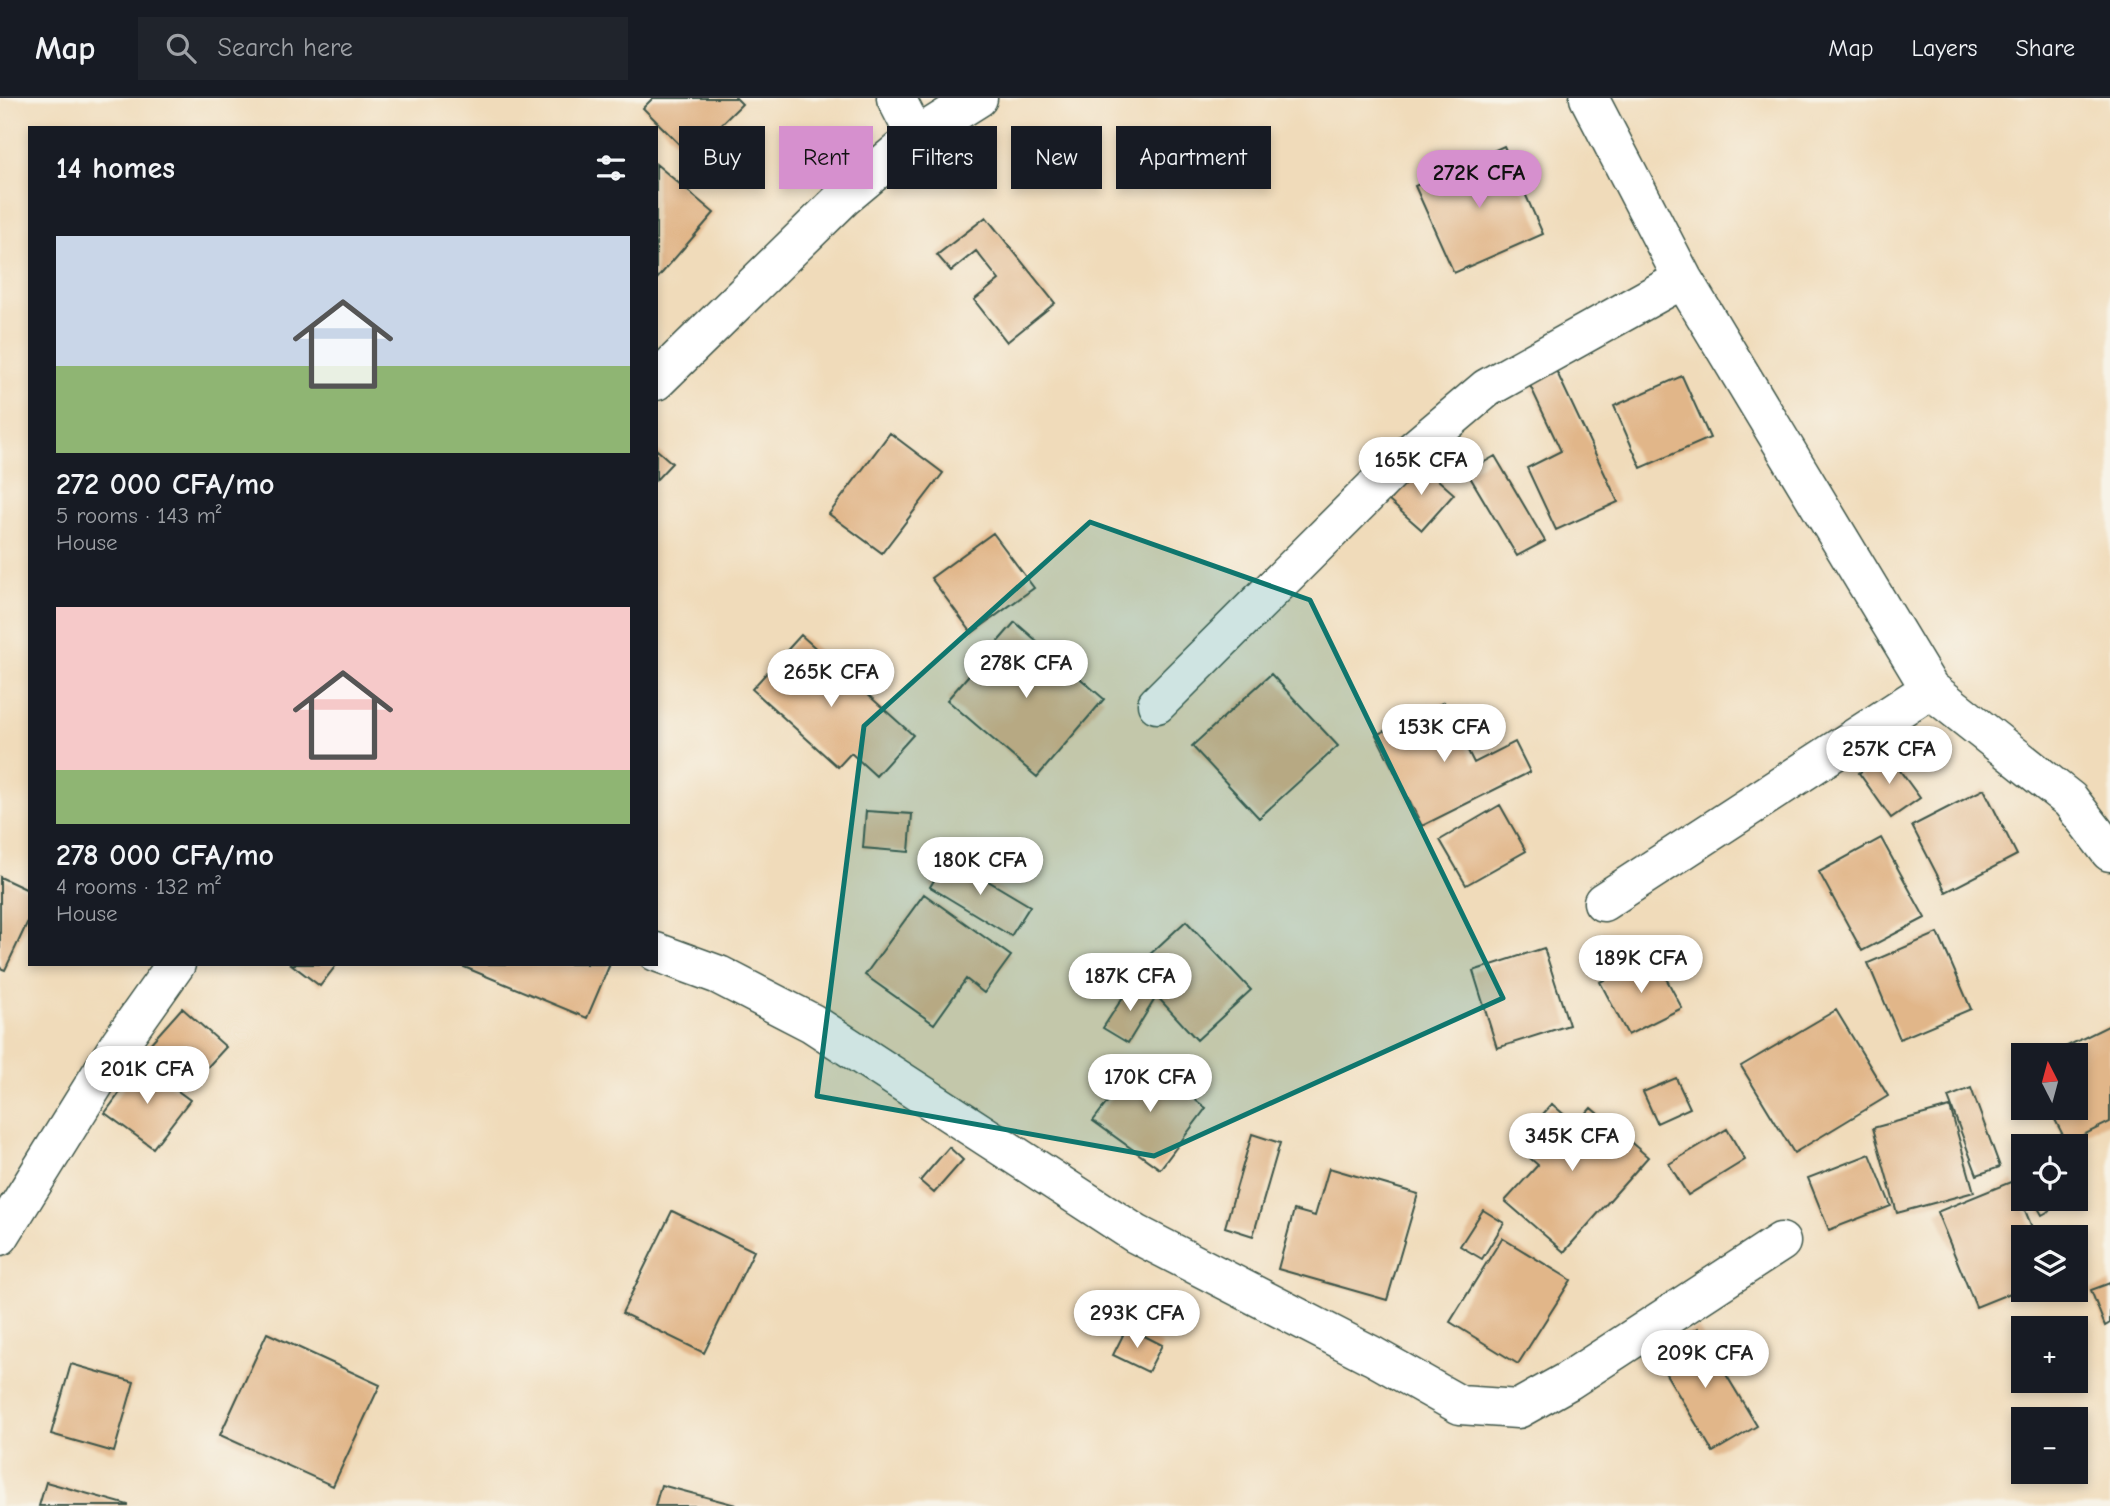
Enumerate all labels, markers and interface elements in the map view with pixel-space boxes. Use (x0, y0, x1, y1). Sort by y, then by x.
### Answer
search box (138, 17, 628, 80)
text: Map (35, 29, 96, 67)
icon: search (162, 29, 200, 67)
text: Search here (218, 33, 353, 63)
text: Map (1828, 34, 1874, 62)
text: Layers (1912, 34, 1977, 62)
text: Share (2015, 34, 2075, 62)
chip: Buy (679, 126, 765, 189)
chip: Rent (779, 126, 873, 189)
chip: Filters (887, 126, 997, 189)
chip: New (1011, 126, 1102, 189)
chip: Apartment (1116, 126, 1271, 189)
icon: filters (592, 149, 630, 187)
pin: 272K CFA (1407, 150, 1551, 210)
text: 14 homes (56, 151, 175, 186)
text: 272K CFA (1433, 159, 1525, 186)
icon: home (280, 281, 406, 407)
pin: 165K CFA (1349, 438, 1493, 497)
text: 165K CFA (1375, 446, 1467, 473)
text: 272 000 CFA/mo (56, 467, 275, 502)
text: 5 rooms · 143 m² (56, 502, 222, 529)
text: House (56, 529, 118, 556)
pin: 278K CFA (954, 640, 1098, 700)
text: 278K CFA (980, 649, 1072, 676)
pin: 265K CFA (759, 650, 903, 709)
icon: home (280, 652, 406, 778)
text: 265K CFA (783, 658, 879, 685)
pin: 153K CFA (1372, 704, 1516, 764)
text: 153K CFA (1398, 713, 1490, 740)
pin: 257K CFA (1817, 726, 1961, 786)
text: 257K CFA (1842, 735, 1936, 762)
text: 278 000 CFA/mo (56, 838, 274, 873)
pin: 180K CFA (908, 838, 1052, 897)
text: 180K CFA (933, 846, 1027, 873)
text: 4 rooms · 132 m² (56, 873, 221, 900)
text: House (56, 900, 118, 927)
pin: 189K CFA (1569, 936, 1713, 995)
text: 189K CFA (1595, 944, 1687, 971)
pin: 187K CFA (1058, 954, 1202, 1013)
text: 187K CFA (1085, 962, 1175, 989)
north arrow (2011, 1043, 2088, 1120)
map controls (2011, 1043, 2088, 1484)
pin: 201K CFA (75, 1046, 219, 1106)
pin: 170K CFA (1078, 1054, 1222, 1114)
text: 201K CFA (100, 1055, 194, 1082)
text: 170K CFA (1104, 1063, 1196, 1090)
pin: 345K CFA (1500, 1114, 1644, 1173)
text: 345K CFA (1525, 1122, 1619, 1149)
button: locate (2011, 1134, 2088, 1211)
button: layers (2011, 1225, 2088, 1302)
pin: 293K CFA (1065, 1290, 1209, 1350)
text: 293K CFA (1090, 1299, 1184, 1326)
button: + (2011, 1316, 2088, 1393)
pin: 209K CFA (1633, 1330, 1777, 1390)
text: 209K CFA (1657, 1339, 1753, 1366)
button: − (2011, 1407, 2088, 1484)

